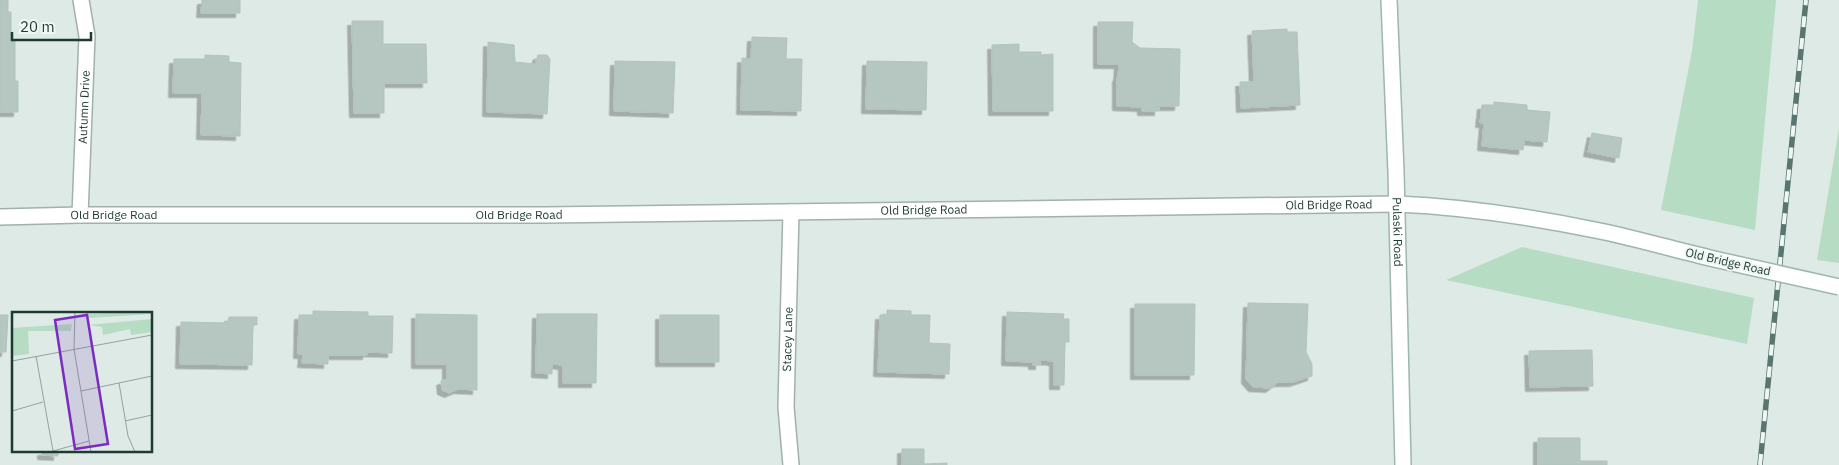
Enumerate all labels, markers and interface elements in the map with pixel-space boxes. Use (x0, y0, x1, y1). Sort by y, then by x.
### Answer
scale bar (12, 10, 91, 42)
text: 20 m (20, 17, 55, 36)
street label: Autumn Drive (75, 70, 93, 144)
street label: Old Bridge Road (1285, 196, 1373, 212)
street label: Pulaski Road (1390, 197, 1406, 267)
street label: Old Bridge Road (880, 202, 968, 218)
street label: Old Bridge Road (70, 207, 158, 222)
street label: Old Bridge Road (475, 207, 563, 222)
street label: Old Bridge Road (1684, 244, 1772, 279)
street label: Stacey Lane (779, 306, 796, 372)
inset map (12, 312, 152, 452)

